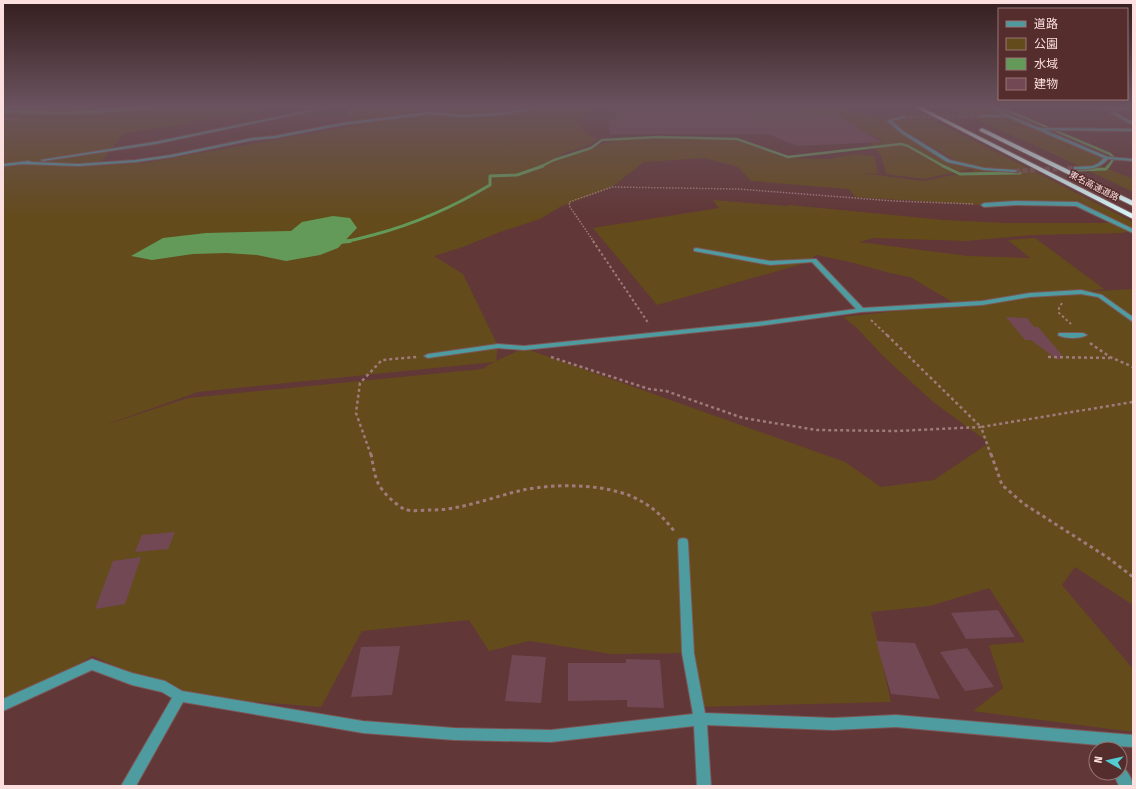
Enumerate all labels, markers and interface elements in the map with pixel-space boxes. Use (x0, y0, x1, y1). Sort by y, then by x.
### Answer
legend (998, 8, 1128, 100)
text: 道路 (1034, 17, 1058, 31)
text: 公園 (1034, 37, 1058, 51)
text: 水域 (1034, 57, 1058, 71)
text: 建物 (1034, 77, 1058, 91)
street label: 東名高速道路 (1068, 169, 1120, 203)
north arrow (1088, 741, 1128, 781)
text: N (1092, 756, 1105, 764)

